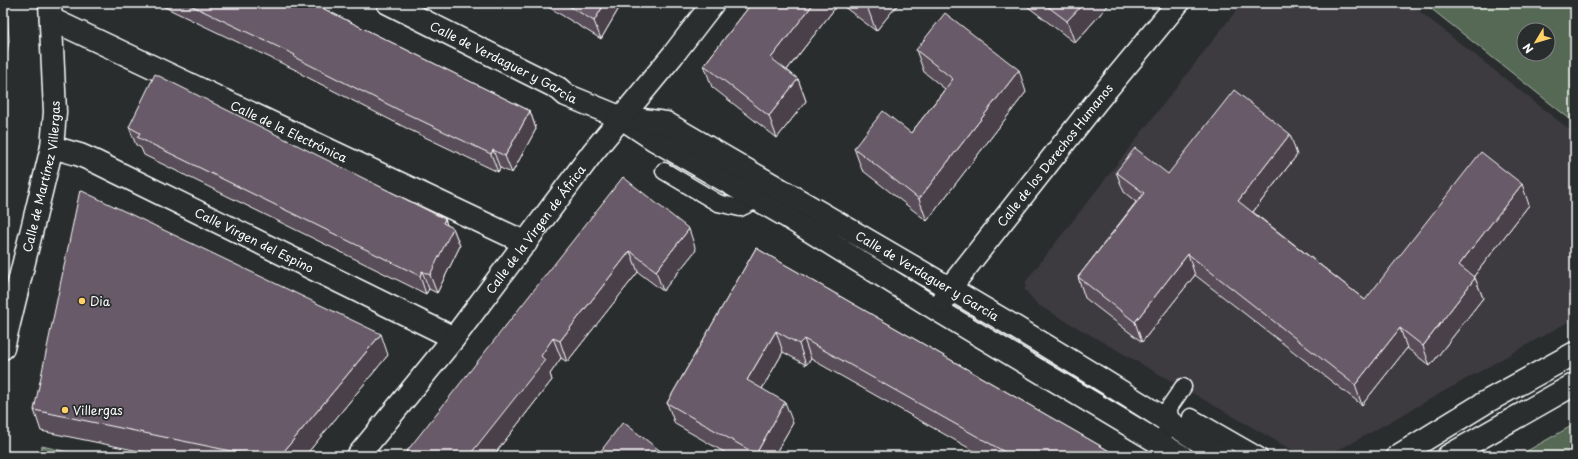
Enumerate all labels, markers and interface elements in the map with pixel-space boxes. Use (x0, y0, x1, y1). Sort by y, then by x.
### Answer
street label: Calle de Verdaguer y García (427, 16, 580, 108)
north arrow (1516, 22, 1556, 62)
text: N (1518, 40, 1537, 57)
street label: Calle de los Derechos Humanos (993, 79, 1117, 230)
street label: Calle de la Electrónica (228, 96, 351, 167)
street label: Calle de Martínez Villergas (18, 100, 64, 254)
street label: Calle de la Virgen de África (481, 161, 590, 297)
street label: Calle Virgen del Espino (192, 203, 317, 277)
street label: Calle de Verdaguer y García (852, 226, 1003, 325)
place label: Dia (90, 292, 111, 310)
marker: Dia (77, 296, 87, 306)
place label: Villergas (73, 401, 123, 419)
marker: Villergas (60, 405, 70, 415)

